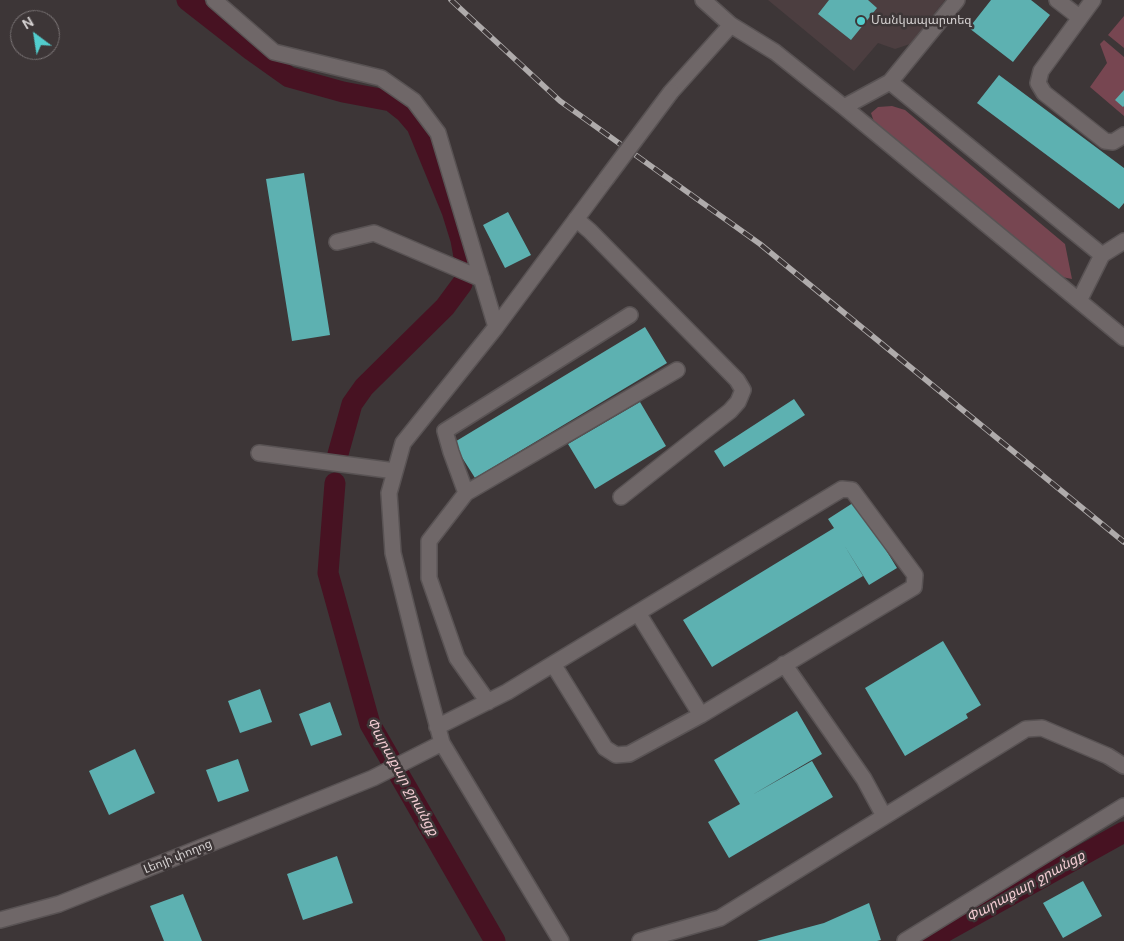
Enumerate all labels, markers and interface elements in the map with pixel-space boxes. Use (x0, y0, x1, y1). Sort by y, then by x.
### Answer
north arrow (10, 10, 60, 60)
text: N (19, 13, 37, 33)
place label: Մանկապարտեզ (871, 14, 971, 28)
marker: Մանկապարտեզ (855, 15, 867, 27)
water label: Փարաքար ջրանցք (363, 715, 441, 839)
street label: Լեոյի փողոց (142, 837, 214, 877)
water label: Փարաքար ջրանցք (964, 848, 1088, 926)

